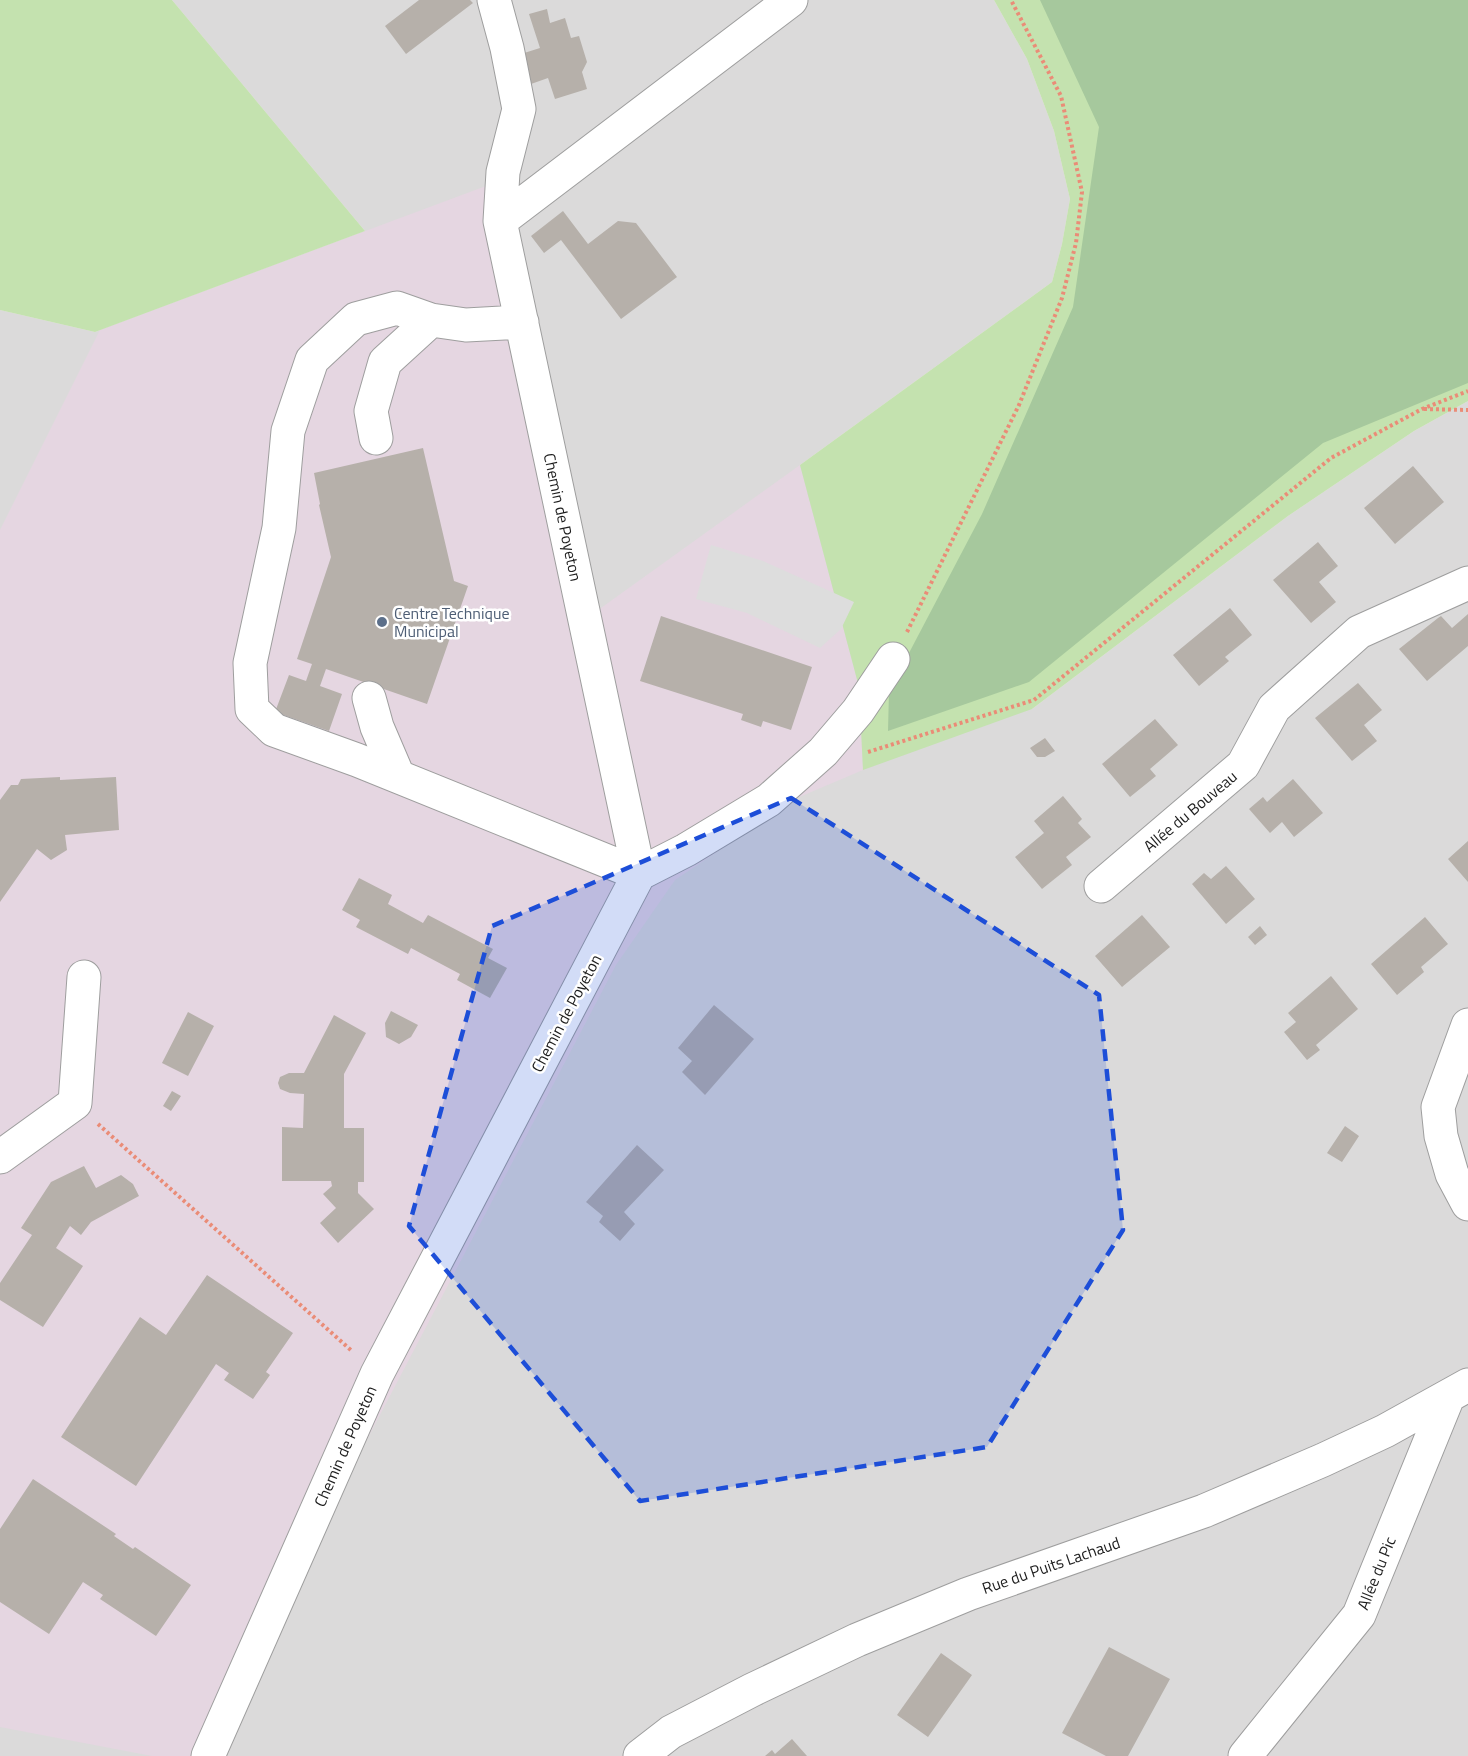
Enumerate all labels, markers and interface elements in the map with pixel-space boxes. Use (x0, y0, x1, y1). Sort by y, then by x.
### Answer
street label: Chemin de Poyeton (538, 451, 588, 583)
place label: Centre Technique Municipal (394, 601, 509, 643)
marker: Centre Technique Municipal (375, 615, 389, 629)
street label: Allée du Bouveau (1138, 765, 1242, 857)
street label: Chemin de Poyeton (525, 950, 607, 1076)
street label: Chemin de Poyeton (308, 1382, 382, 1510)
street label: Rue du Puits Lachaud (979, 1530, 1123, 1600)
street label: Allée du Pic (1350, 1533, 1402, 1613)

